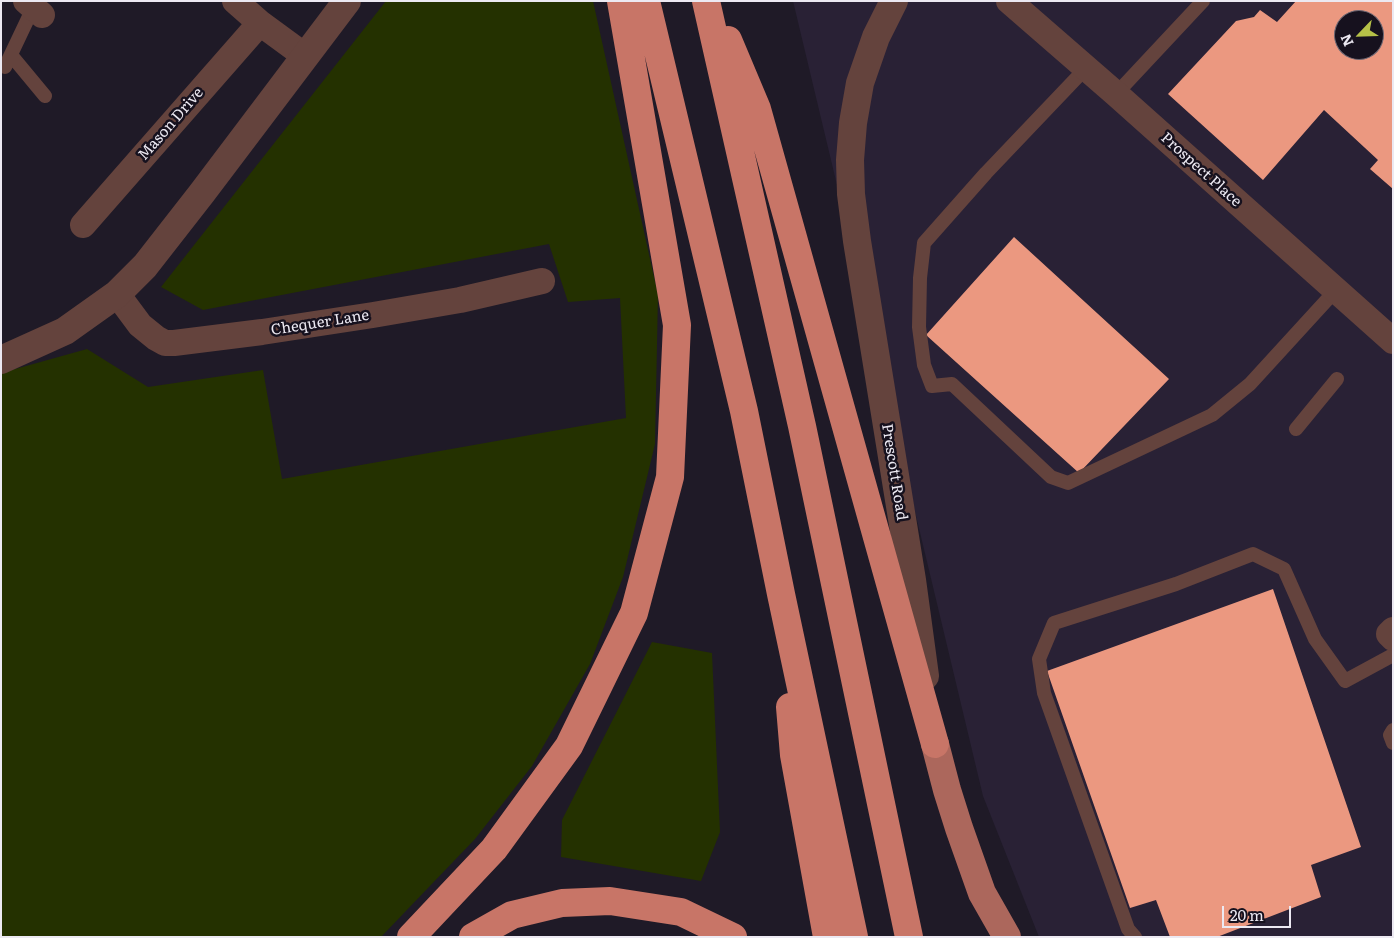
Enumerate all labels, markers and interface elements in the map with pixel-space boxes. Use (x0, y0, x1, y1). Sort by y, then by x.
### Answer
north arrow (1334, 10, 1384, 60)
text: N (1335, 31, 1358, 50)
street label: Mason Drive (135, 84, 207, 164)
street label: Prospect Place (1157, 129, 1245, 211)
street label: Chequer Lane (270, 306, 370, 340)
street label: Prescott Road (877, 422, 911, 522)
scale bar (1224, 896, 1293, 928)
text: 20 m (1230, 903, 1264, 926)

